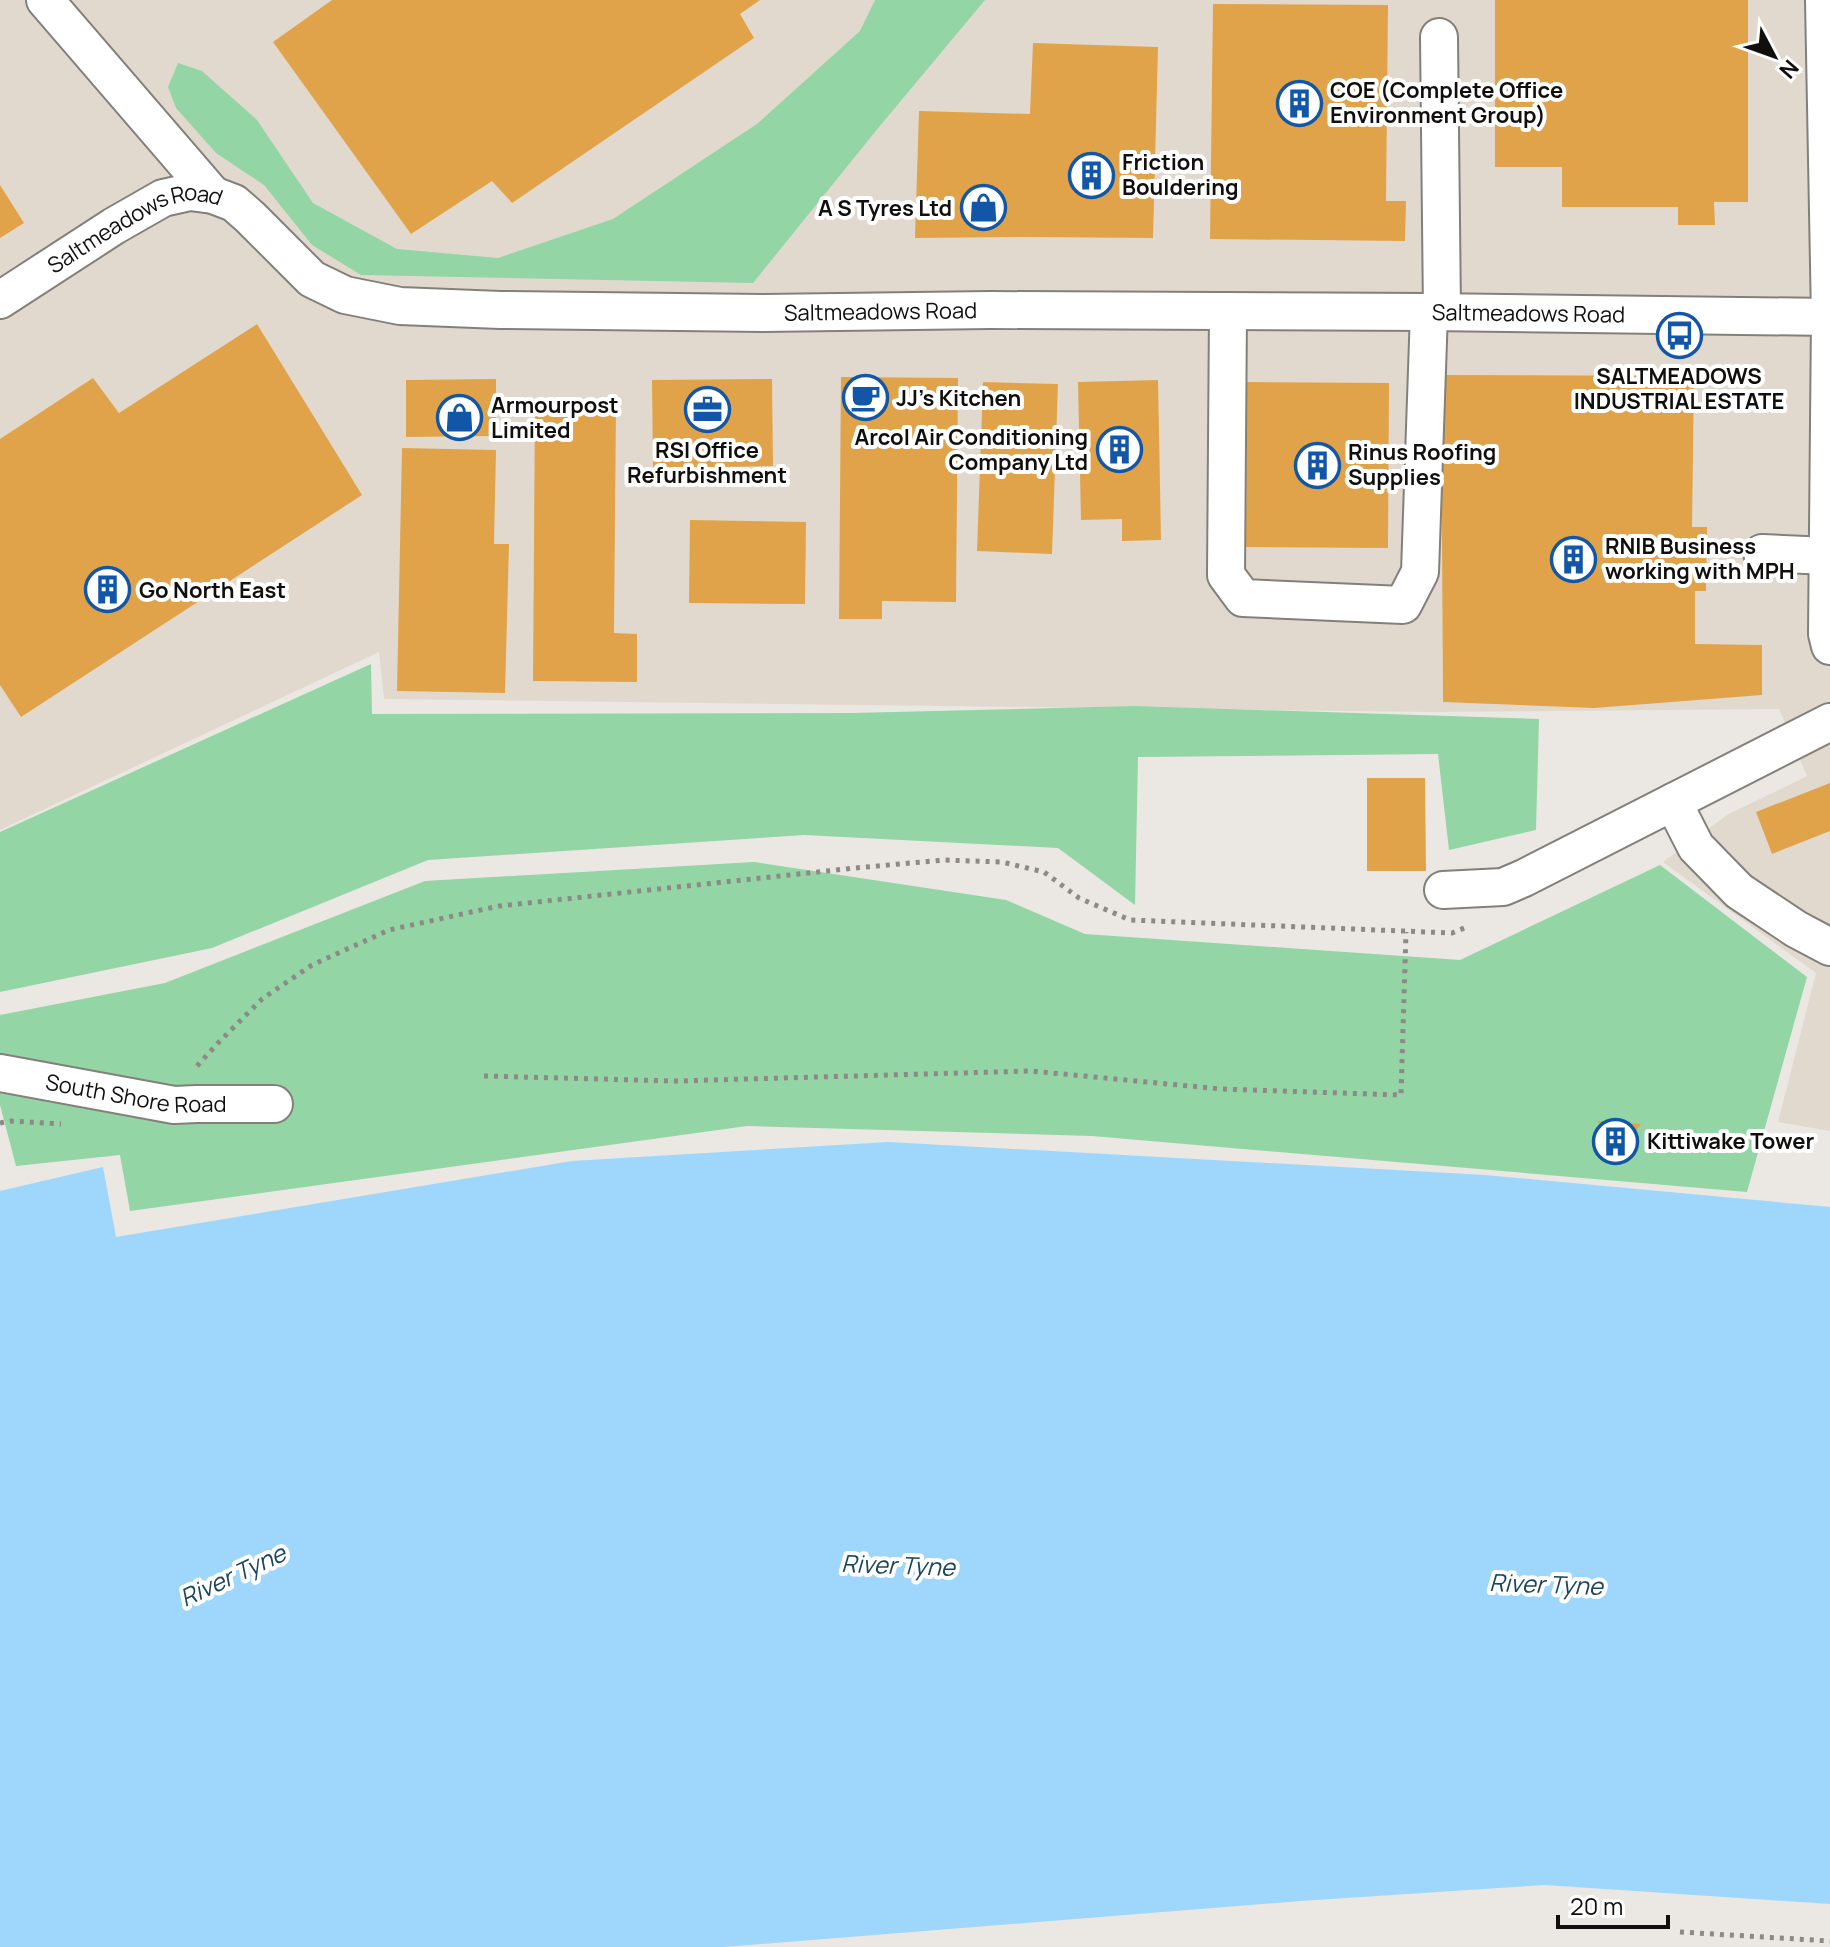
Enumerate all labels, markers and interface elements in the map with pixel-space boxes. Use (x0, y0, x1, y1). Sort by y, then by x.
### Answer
north arrow (1734, 16, 1814, 96)
text: N (1773, 53, 1806, 85)
place label: COE (Complete Office Environment Group) (1330, 75, 1563, 130)
building icon: COE (Complete Office Environment Group) (1275, 79, 1323, 127)
place label: Friction Bouldering (1122, 147, 1239, 202)
building icon: Friction Bouldering (1067, 151, 1115, 199)
street label: Saltmeadows Road (42, 176, 227, 280)
shop icon: A S Tyres Ltd (959, 184, 1007, 232)
place label: A S Tyres Ltd (818, 193, 952, 223)
street label: Saltmeadows Road (784, 295, 977, 328)
street label: Saltmeadows Road (1432, 297, 1625, 329)
bus stop icon: SALTMEADOWS INDUSTRIAL ESTATE (1655, 311, 1703, 359)
place label: SALTMEADOWS INDUSTRIAL ESTATE (1574, 361, 1784, 416)
cafe icon: JJ's Kitchen (841, 374, 889, 422)
place label: JJ's Kitchen (896, 383, 1021, 413)
office icon: RSI Office Refurbishment (683, 385, 731, 433)
place label: Armourpost Limited (491, 390, 619, 445)
shop icon: Armourpost Limited (436, 394, 484, 442)
place label: Arcol Air Conditioning Company Ltd (854, 422, 1088, 477)
building icon: Arcol Air Conditioning Company Ltd (1095, 426, 1143, 474)
place label: RSI Office Refurbishment (627, 435, 787, 490)
place label: Rinus Roofing Supplies (1348, 437, 1496, 492)
building icon: Rinus Roofing Supplies (1293, 441, 1341, 489)
place label: RNIB Business working with MPH (1605, 531, 1795, 586)
building icon: RNIB Business working with MPH (1550, 535, 1598, 583)
building icon: Go North East (84, 566, 132, 614)
place label: Go North East (139, 575, 286, 605)
street label: South Shore Road (43, 1067, 226, 1120)
building icon: Kittiwake Tower (1592, 1117, 1640, 1165)
place label: Kittiwake Tower (1647, 1126, 1814, 1156)
water label: River Tyne (174, 1535, 293, 1614)
water label: River Tyne (841, 1546, 957, 1583)
water label: River Tyne (1489, 1565, 1605, 1602)
scale bar (1558, 1879, 1668, 1929)
text: 20 m (1570, 1889, 1623, 1922)

